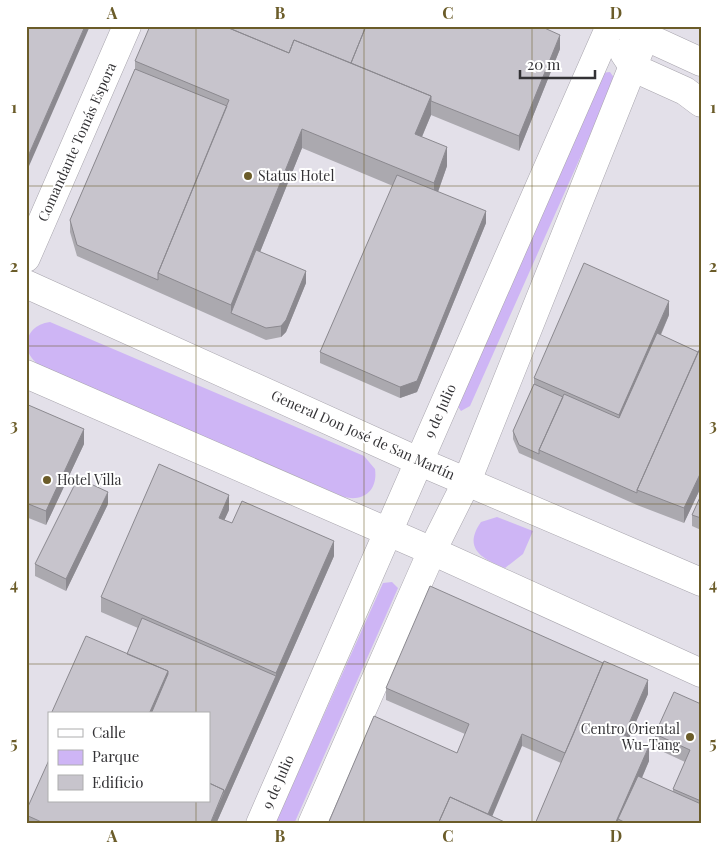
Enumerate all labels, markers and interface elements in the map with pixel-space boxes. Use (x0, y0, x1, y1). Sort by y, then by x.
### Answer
text: A (106, 2, 118, 23)
text: B (275, 2, 286, 23)
text: C (442, 2, 454, 23)
text: D (610, 2, 622, 23)
scale bar (520, 48, 594, 80)
text: 20 m (527, 54, 561, 74)
street label: Comandante Tomás Espora (33, 59, 120, 224)
text: 1 (11, 96, 17, 117)
text: 1 (710, 96, 716, 117)
place label: Status Hotel (258, 166, 334, 185)
marker: Status Hotel (242, 170, 254, 182)
text: 2 (10, 255, 18, 276)
text: 2 (709, 255, 717, 276)
street label: 9 de Julio (419, 380, 460, 441)
street label: General Don José de San Martín (268, 385, 459, 484)
text: 3 (10, 414, 18, 435)
text: 3 (709, 414, 717, 435)
place label: Hotel Villa (57, 470, 122, 489)
marker: Hotel Villa (41, 474, 53, 486)
text: 4 (10, 573, 18, 594)
text: 4 (709, 573, 717, 594)
legend (48, 712, 210, 802)
place label: Centro Oriental Wu-Tang (581, 719, 681, 754)
text: Calle (92, 722, 126, 742)
marker: Centro Oriental Wu-Tang (684, 731, 696, 743)
text: 5 (10, 732, 18, 753)
text: 5 (709, 732, 717, 753)
text: Parque (92, 746, 139, 766)
street label: 9 de Julio (257, 751, 298, 812)
text: Edificio (92, 772, 143, 792)
text: A (106, 825, 118, 846)
text: B (275, 825, 286, 846)
text: C (442, 825, 454, 846)
text: D (610, 825, 622, 846)

